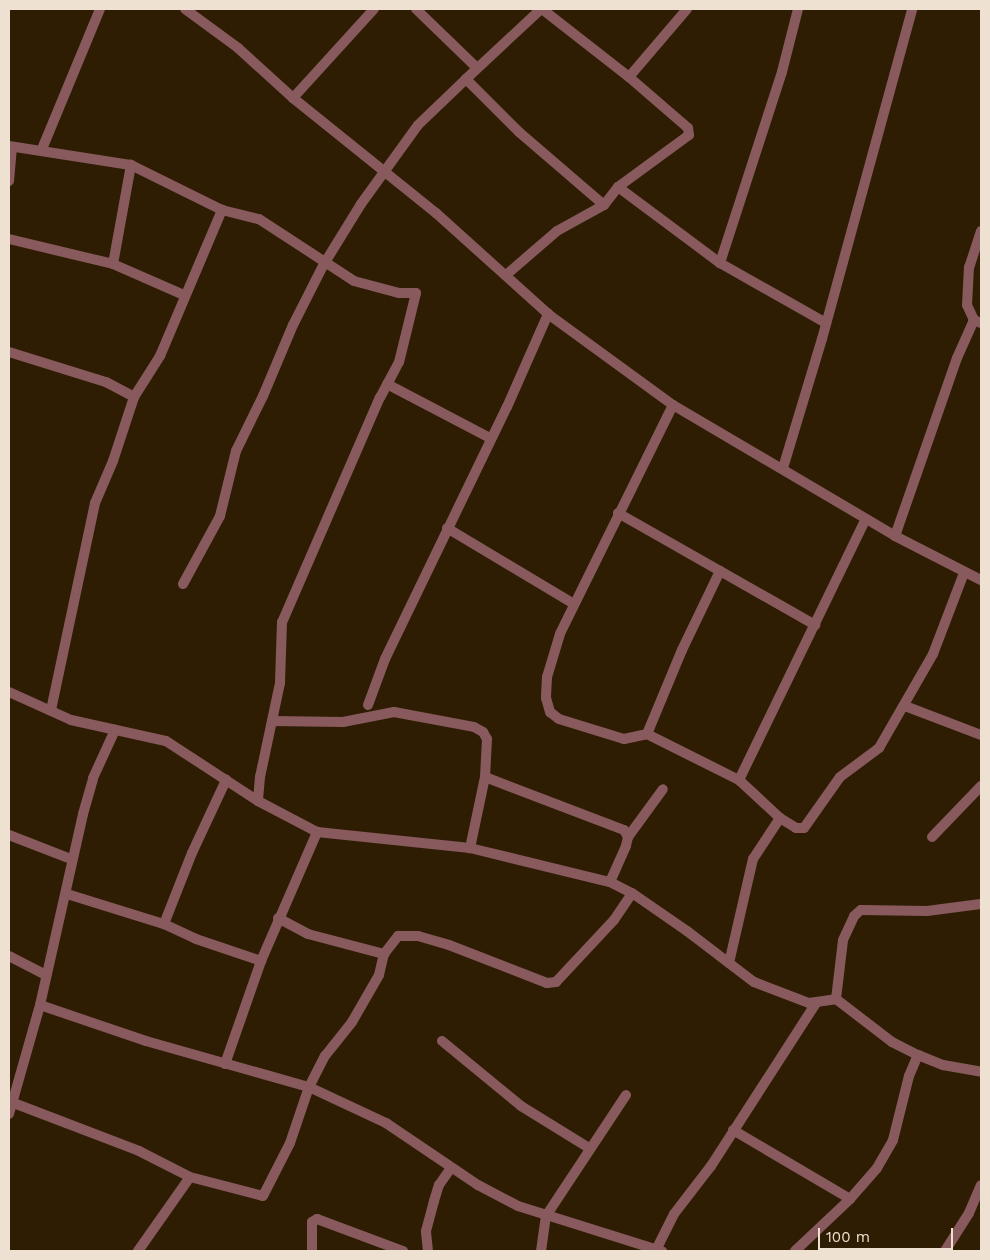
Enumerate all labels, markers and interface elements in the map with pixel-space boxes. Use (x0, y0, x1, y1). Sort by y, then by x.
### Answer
scale bar (820, 1218, 955, 1250)
text: 100 m (826, 1228, 870, 1246)

